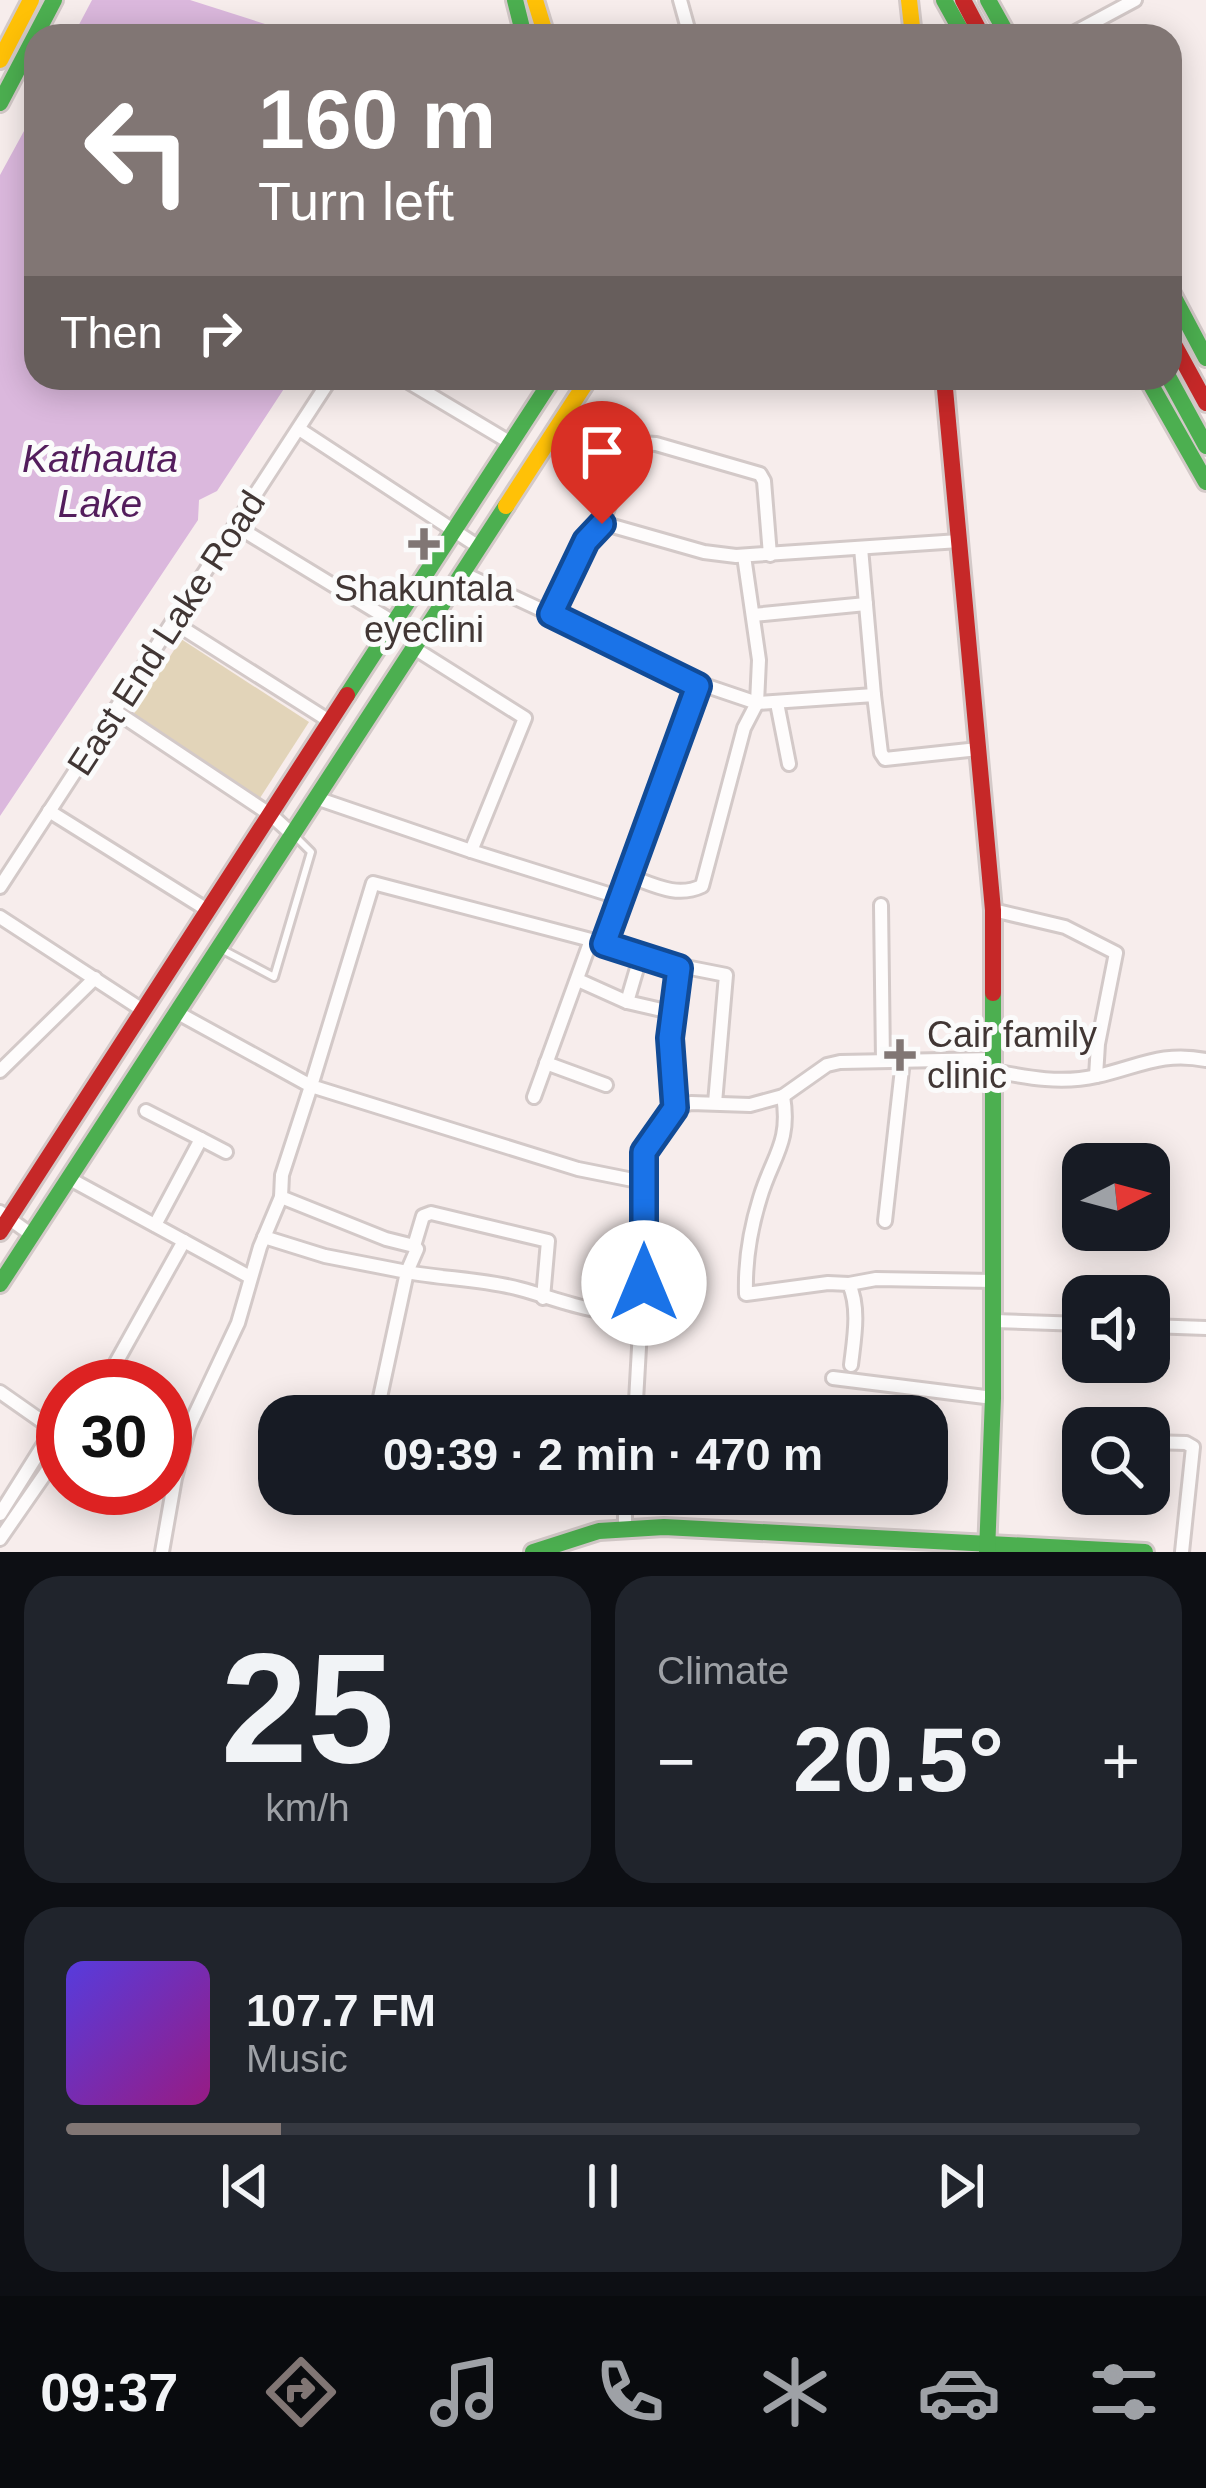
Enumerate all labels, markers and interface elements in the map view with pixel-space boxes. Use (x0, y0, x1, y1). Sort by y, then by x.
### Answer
icon: left (60, 72, 216, 228)
text: 160 m (258, 72, 496, 166)
text: Turn left (258, 171, 454, 231)
icon: right (187, 300, 253, 366)
text: Then (60, 307, 163, 358)
pin (551, 401, 653, 524)
icon: arrive (569, 419, 635, 485)
water label: Kathauta Lake (22, 437, 178, 525)
street label: East End Lake Road (59, 483, 273, 783)
marker: Shakuntala eyeclini (408, 528, 440, 560)
place label: Shakuntala eyeclini (334, 568, 515, 650)
place label: Cair family clinic (927, 1014, 1097, 1096)
marker: Cair family clinic (884, 1039, 916, 1071)
north arrow (1062, 1143, 1170, 1251)
map controls (1062, 1143, 1170, 1515)
position arrow (581, 1220, 707, 1346)
button: sound (1062, 1275, 1170, 1383)
speed limit sign: 30 (36, 1359, 192, 1515)
button: search (1062, 1407, 1170, 1515)
text: 09:39 · 2 min · 470 m (383, 1429, 823, 1480)
text: 25 (221, 1621, 394, 1795)
text: Climate (657, 1649, 789, 1692)
text: 20.5° (793, 1710, 1004, 1810)
text: − (657, 1724, 696, 1798)
text: + (1101, 1724, 1140, 1798)
text: km/h (265, 1786, 350, 1829)
text: 107.7 FM (246, 1985, 436, 2036)
text: Music (246, 2037, 348, 2080)
icon: previous (212, 2153, 278, 2219)
icon: pause (570, 2153, 636, 2219)
icon: next (928, 2153, 994, 2219)
icon: directions (259, 2350, 343, 2434)
icon: music (423, 2350, 507, 2434)
icon: phone (588, 2350, 672, 2434)
icon: climate (753, 2350, 837, 2434)
icon: car (917, 2350, 1001, 2434)
icon: filters (1082, 2350, 1166, 2434)
text: 09:37 (40, 2362, 178, 2422)

